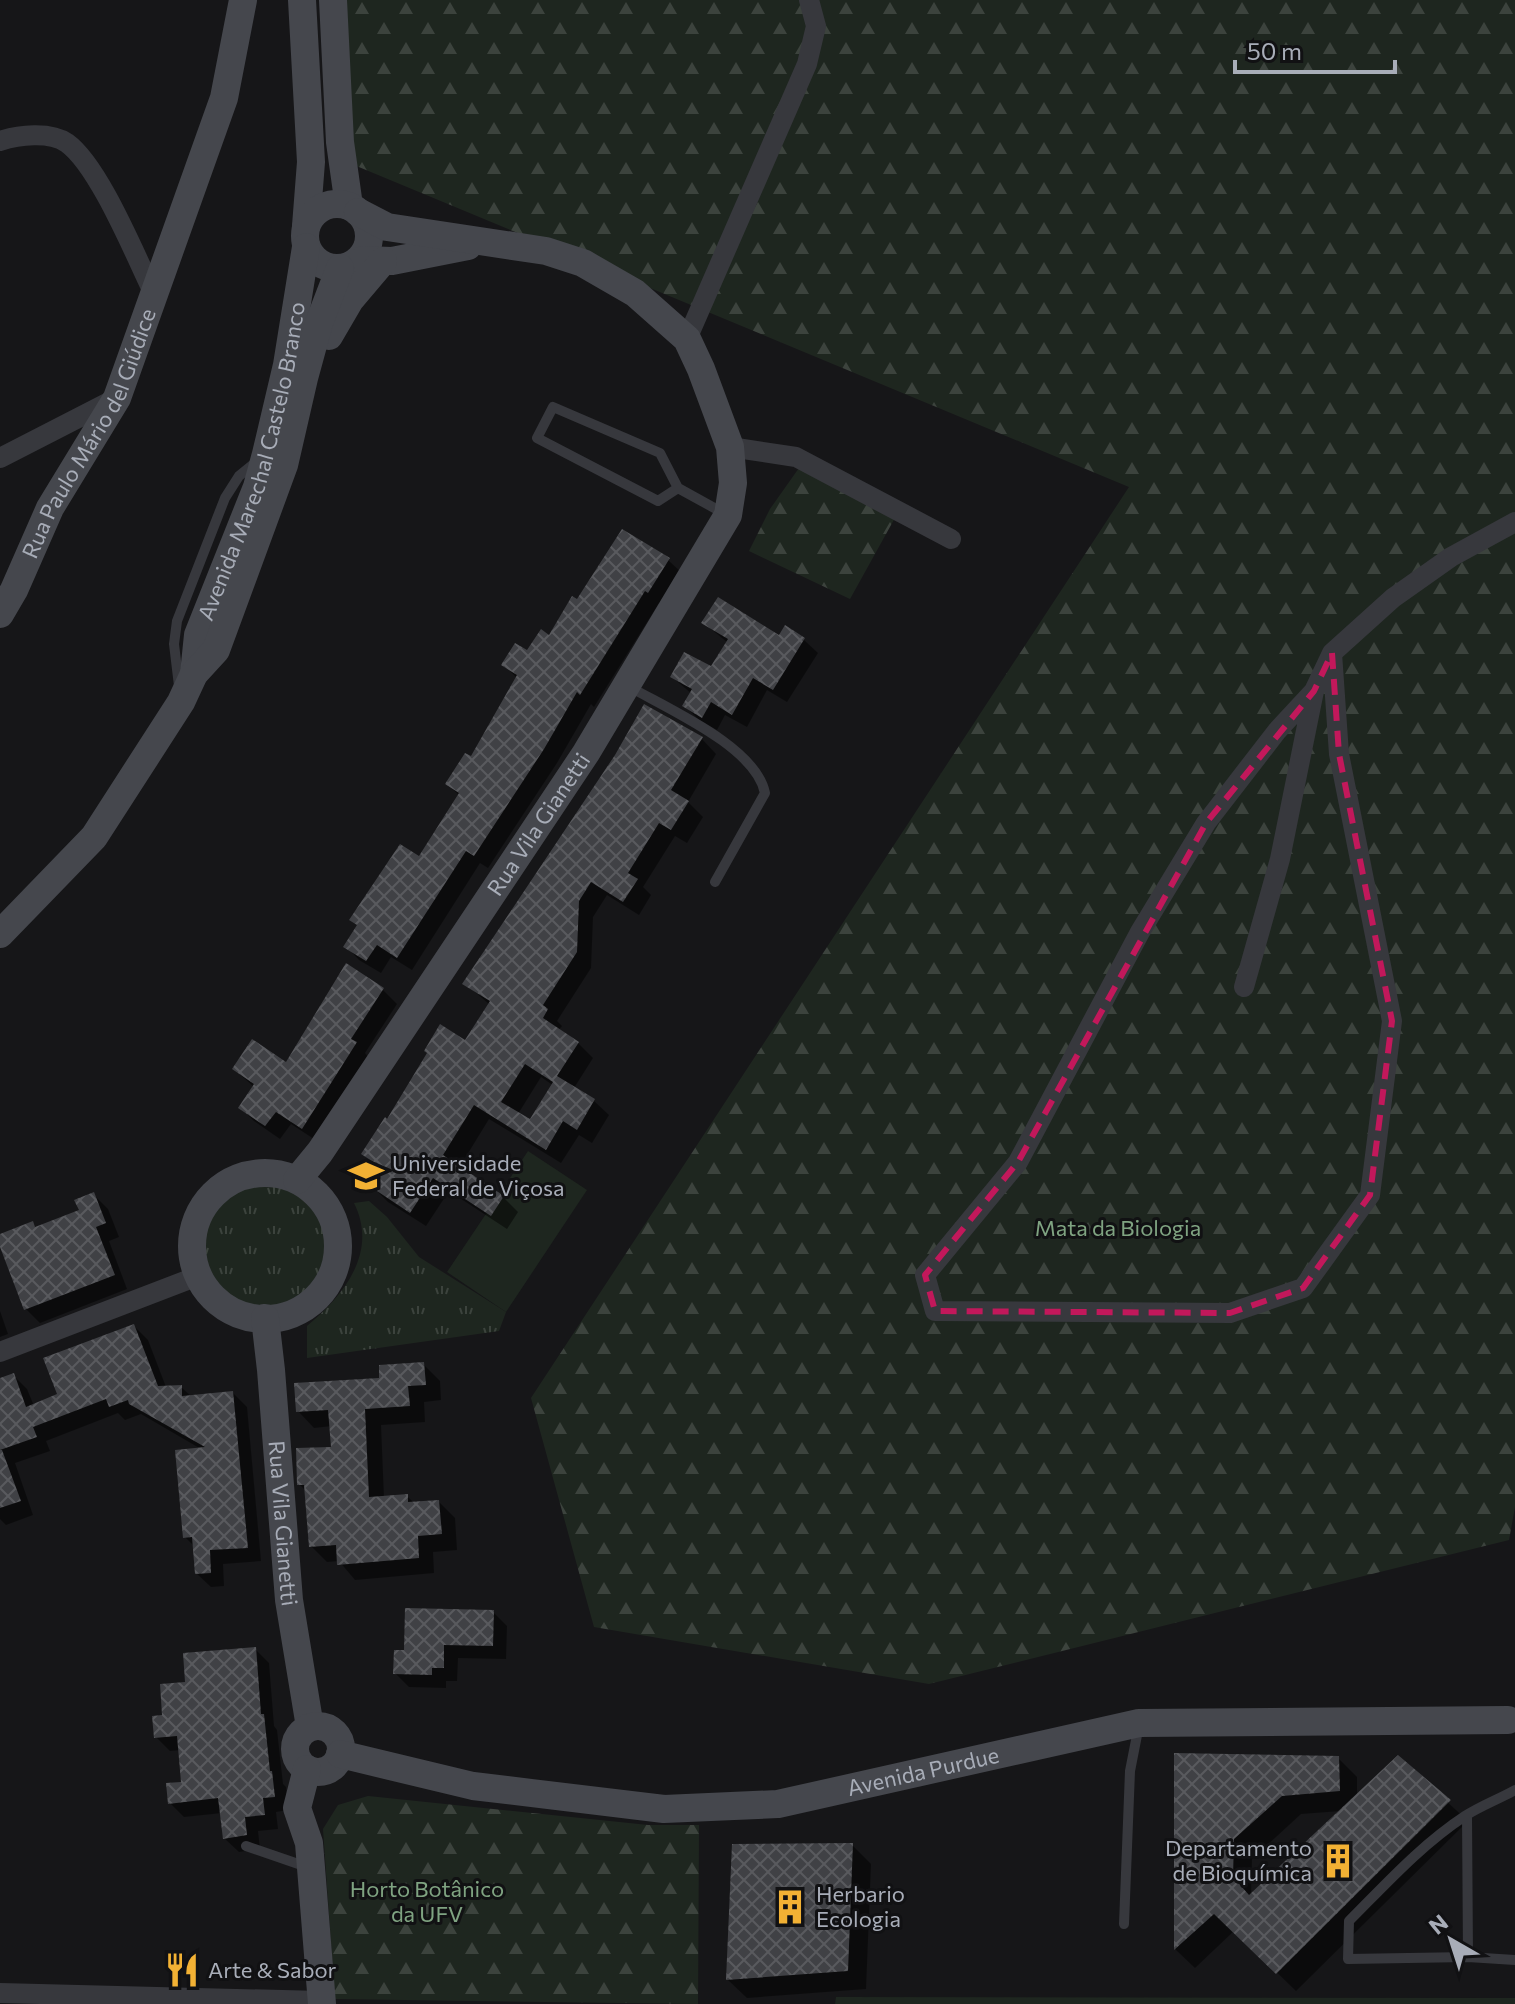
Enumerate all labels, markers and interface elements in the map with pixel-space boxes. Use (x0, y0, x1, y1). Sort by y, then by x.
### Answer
scale bar (1235, 24, 1395, 74)
text: 50 m (1247, 36, 1302, 65)
street label: Avenida Marechal Castelo Branco (191, 300, 310, 624)
street label: Rua Paulo Mário del Giúdice (16, 305, 161, 562)
street label: Rua Vila Gianetti (481, 748, 595, 901)
place label: Universidade Federal de Viçosa (392, 1149, 565, 1201)
school or university icon: Universidade Federal de Viçosa (347, 1157, 385, 1195)
park label: Mata da Biologia (1035, 1214, 1201, 1241)
street label: Rua Vila Gianetti (264, 1439, 304, 1608)
street label: Avenida Purdue (845, 1741, 1001, 1801)
place label: Departamento de Bioquímica (1165, 1834, 1312, 1886)
building icon: Departamento de Bioquímica (1319, 1842, 1357, 1880)
park label: Horto Botânico da UFV (350, 1875, 504, 1927)
place label: Herbario Ecologia (816, 1880, 905, 1932)
building icon: Herbario Ecologia (771, 1888, 809, 1926)
north arrow (1411, 1900, 1491, 1980)
text: N (1423, 1908, 1453, 1940)
restaurant icon: Arte & Sabor (163, 1951, 201, 1989)
place label: Arte & Sabor (208, 1956, 337, 1983)

